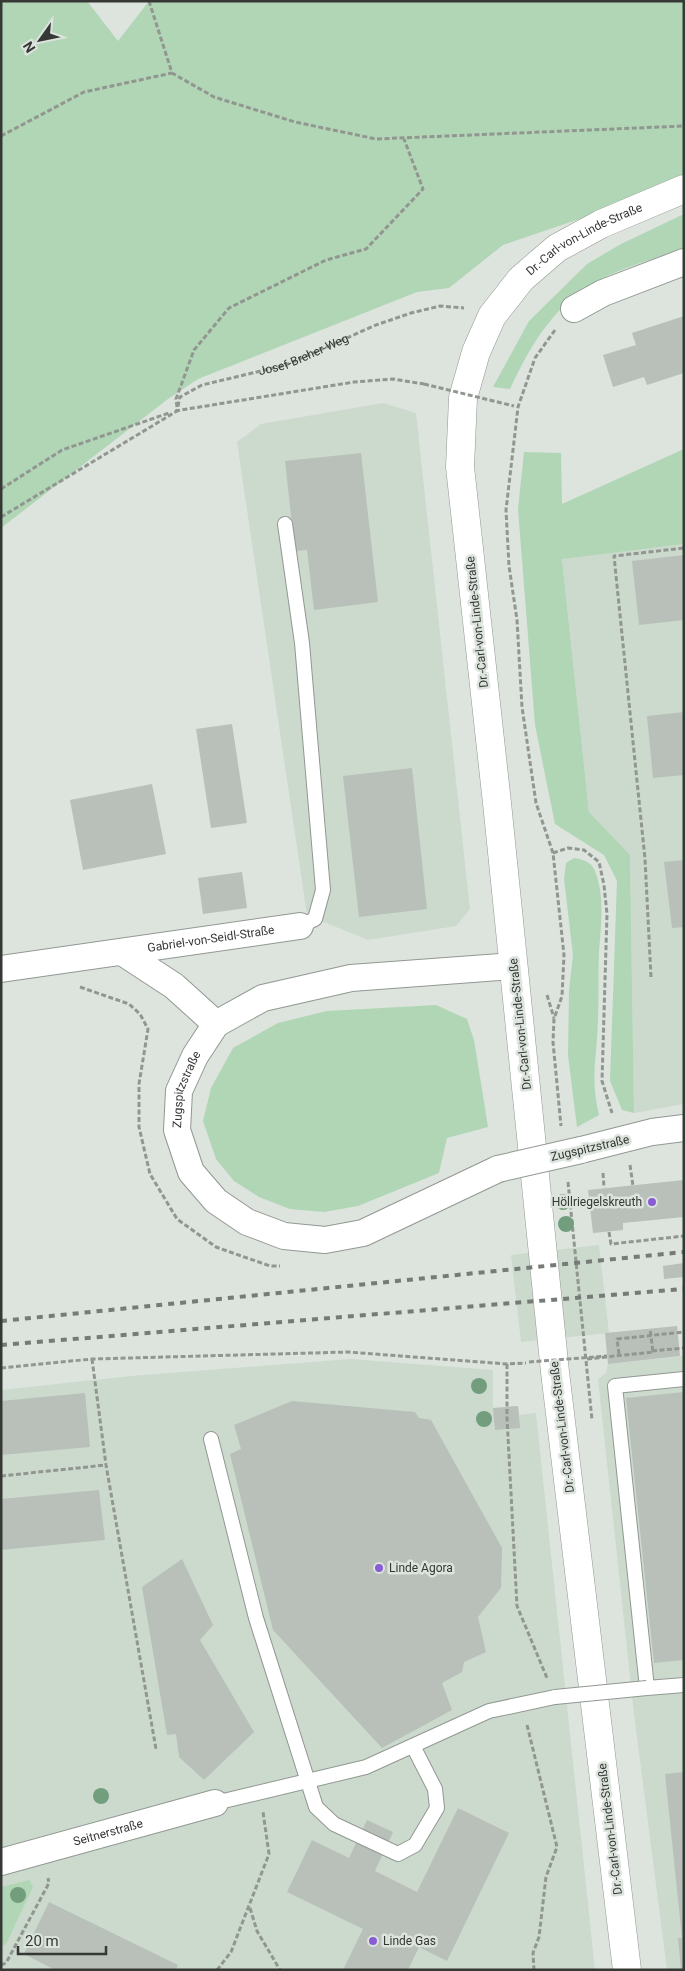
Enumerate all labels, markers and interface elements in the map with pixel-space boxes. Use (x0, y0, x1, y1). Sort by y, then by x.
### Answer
north arrow (15, 15, 65, 65)
text: N (20, 39, 39, 56)
street label: Dr.-Carl-von-Linde-Straße (523, 200, 644, 278)
street label: Josef-Breher-Weg (257, 331, 351, 378)
street label: Dr.-Carl-von-Linde-Straße (463, 556, 491, 688)
street label: Gabriel-von-Seidl-Straße (146, 923, 275, 955)
street label: Dr.-Carl-von-Linde-Straße (506, 958, 534, 1090)
street label: Zugspitzstraße (170, 1048, 203, 1128)
street label: Zugspitzstraße (549, 1132, 631, 1164)
place label: Höllriegelskreuth (552, 1195, 642, 1209)
marker: Höllriegelskreuth (646, 1196, 658, 1208)
street label: Dr.-Carl-von-Linde-Straße (547, 1361, 577, 1493)
place label: Linde Agora (389, 1561, 453, 1575)
marker: Linde Agora (373, 1562, 385, 1574)
street label: Dr.-Carl-von-Linde-Straße (595, 1763, 625, 1895)
street label: Seitnerstraße (72, 1816, 144, 1849)
scale bar (18, 1924, 105, 1956)
text: 20 m (25, 1932, 59, 1950)
place label: Linde Gas (383, 1934, 436, 1948)
marker: Linde Gas (367, 1935, 379, 1947)

